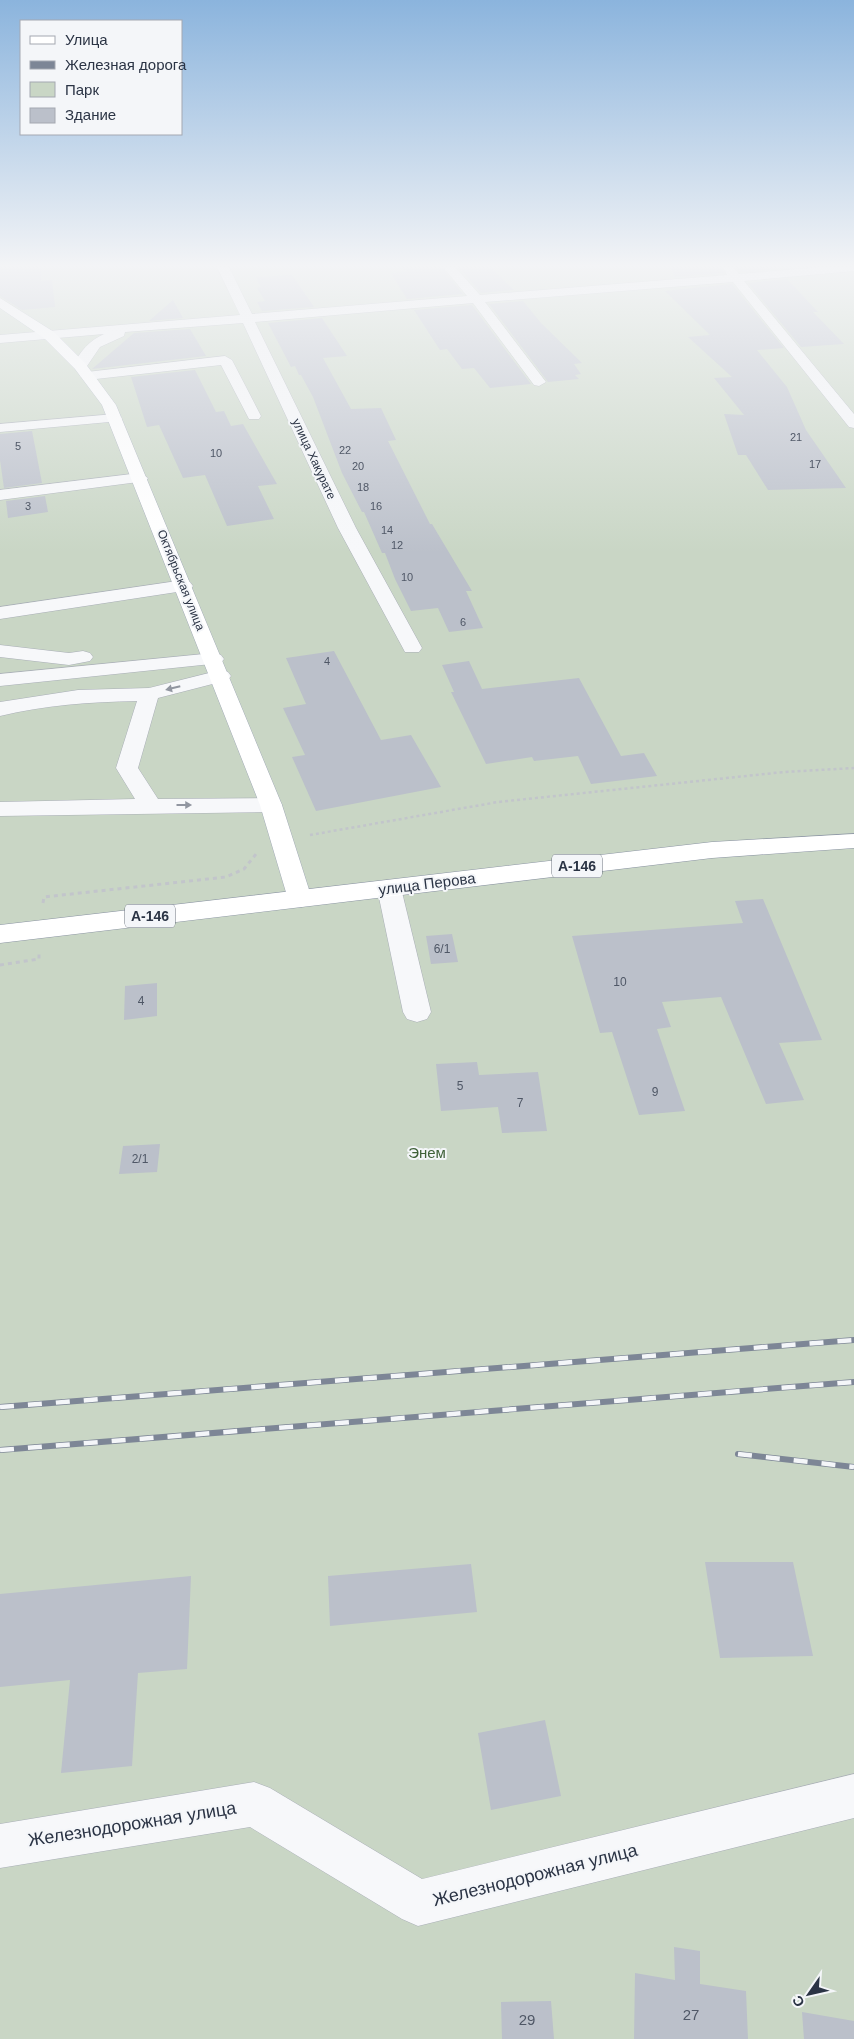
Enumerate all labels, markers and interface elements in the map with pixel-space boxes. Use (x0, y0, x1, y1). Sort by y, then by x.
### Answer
legend (20, 20, 182, 135)
text: Улица (65, 31, 108, 48)
text: Железная дорога (65, 56, 187, 73)
text: Парк (65, 81, 99, 98)
text: Здание (65, 106, 116, 123)
street label: улица Хакурате (289, 416, 339, 502)
house number: 21 (790, 431, 802, 443)
house number: 5 (15, 440, 21, 452)
house number: 22 (339, 444, 351, 456)
house number: 10 (210, 447, 222, 459)
house number: 17 (809, 458, 821, 470)
house number: 20 (352, 460, 364, 472)
house number: 18 (357, 481, 369, 493)
house number: 3 (25, 500, 31, 512)
house number: 16 (370, 500, 382, 512)
house number: 14 (381, 524, 393, 536)
street label: Октябрьская улица (154, 528, 208, 633)
house number: 12 (391, 539, 403, 551)
house number: 10 (401, 571, 413, 583)
house number: 6 (460, 616, 466, 628)
house number: 4 (324, 655, 330, 667)
one-way arrow (166, 684, 181, 692)
one-way arrow (176, 801, 192, 809)
road number: А-146 (552, 854, 602, 878)
street label: улица Перова (378, 869, 477, 898)
road number: А-146 (125, 904, 175, 928)
house number: 6/1 (434, 942, 451, 956)
house number: 10 (613, 975, 627, 989)
house number: 4 (138, 994, 145, 1008)
house number: 5 (457, 1079, 464, 1093)
house number: 9 (652, 1085, 659, 1099)
house number: 7 (517, 1096, 524, 1110)
park label: Энем (408, 1144, 446, 1161)
house number: 2/1 (132, 1152, 149, 1166)
street label: Железнодорожная улица (27, 1798, 238, 1850)
street label: Железнодорожная улица (431, 1840, 640, 1910)
north arrow (784, 1969, 834, 2019)
text: С (789, 1993, 808, 2010)
house number: 27 (683, 2006, 699, 2023)
house number: 29 (519, 2011, 535, 2028)

